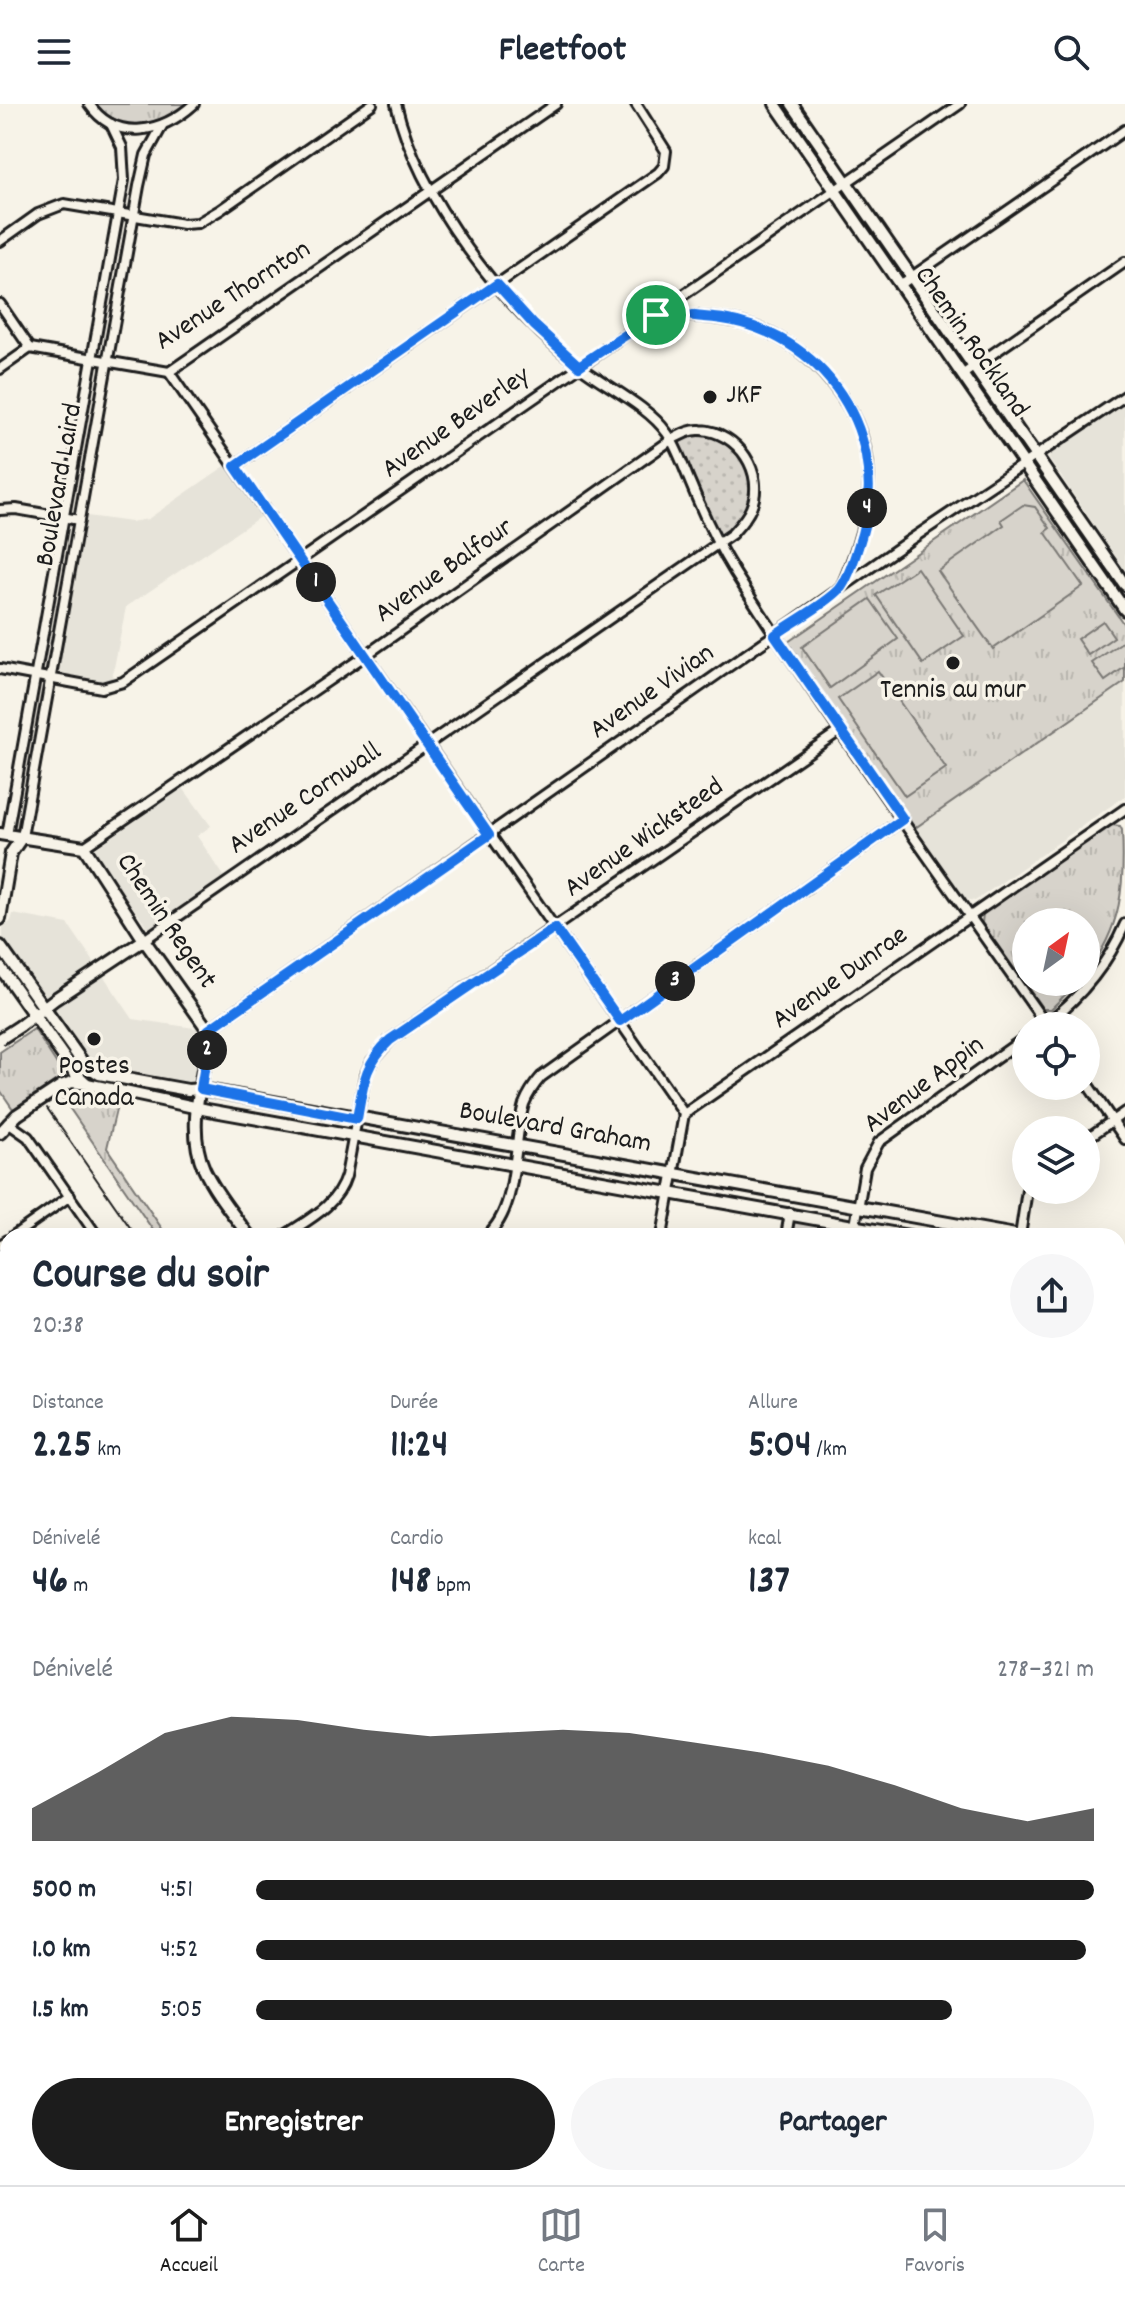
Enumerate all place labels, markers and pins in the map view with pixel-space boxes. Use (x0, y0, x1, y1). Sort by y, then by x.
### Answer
pin (622, 281, 690, 349)
place label: JKF (726, 377, 762, 417)
marker: JKF (701, 388, 719, 406)
pin: 4 (847, 488, 887, 528)
pin: 1 (296, 562, 336, 602)
marker: Tennis au mur (944, 654, 962, 672)
place label: Tennis au mur (880, 672, 1027, 712)
pin: 3 (655, 961, 695, 1001)
marker: Postes Canada (85, 1030, 103, 1048)
pin: 2 (187, 1030, 227, 1070)
place label: Postes Canada (54, 1048, 135, 1120)

